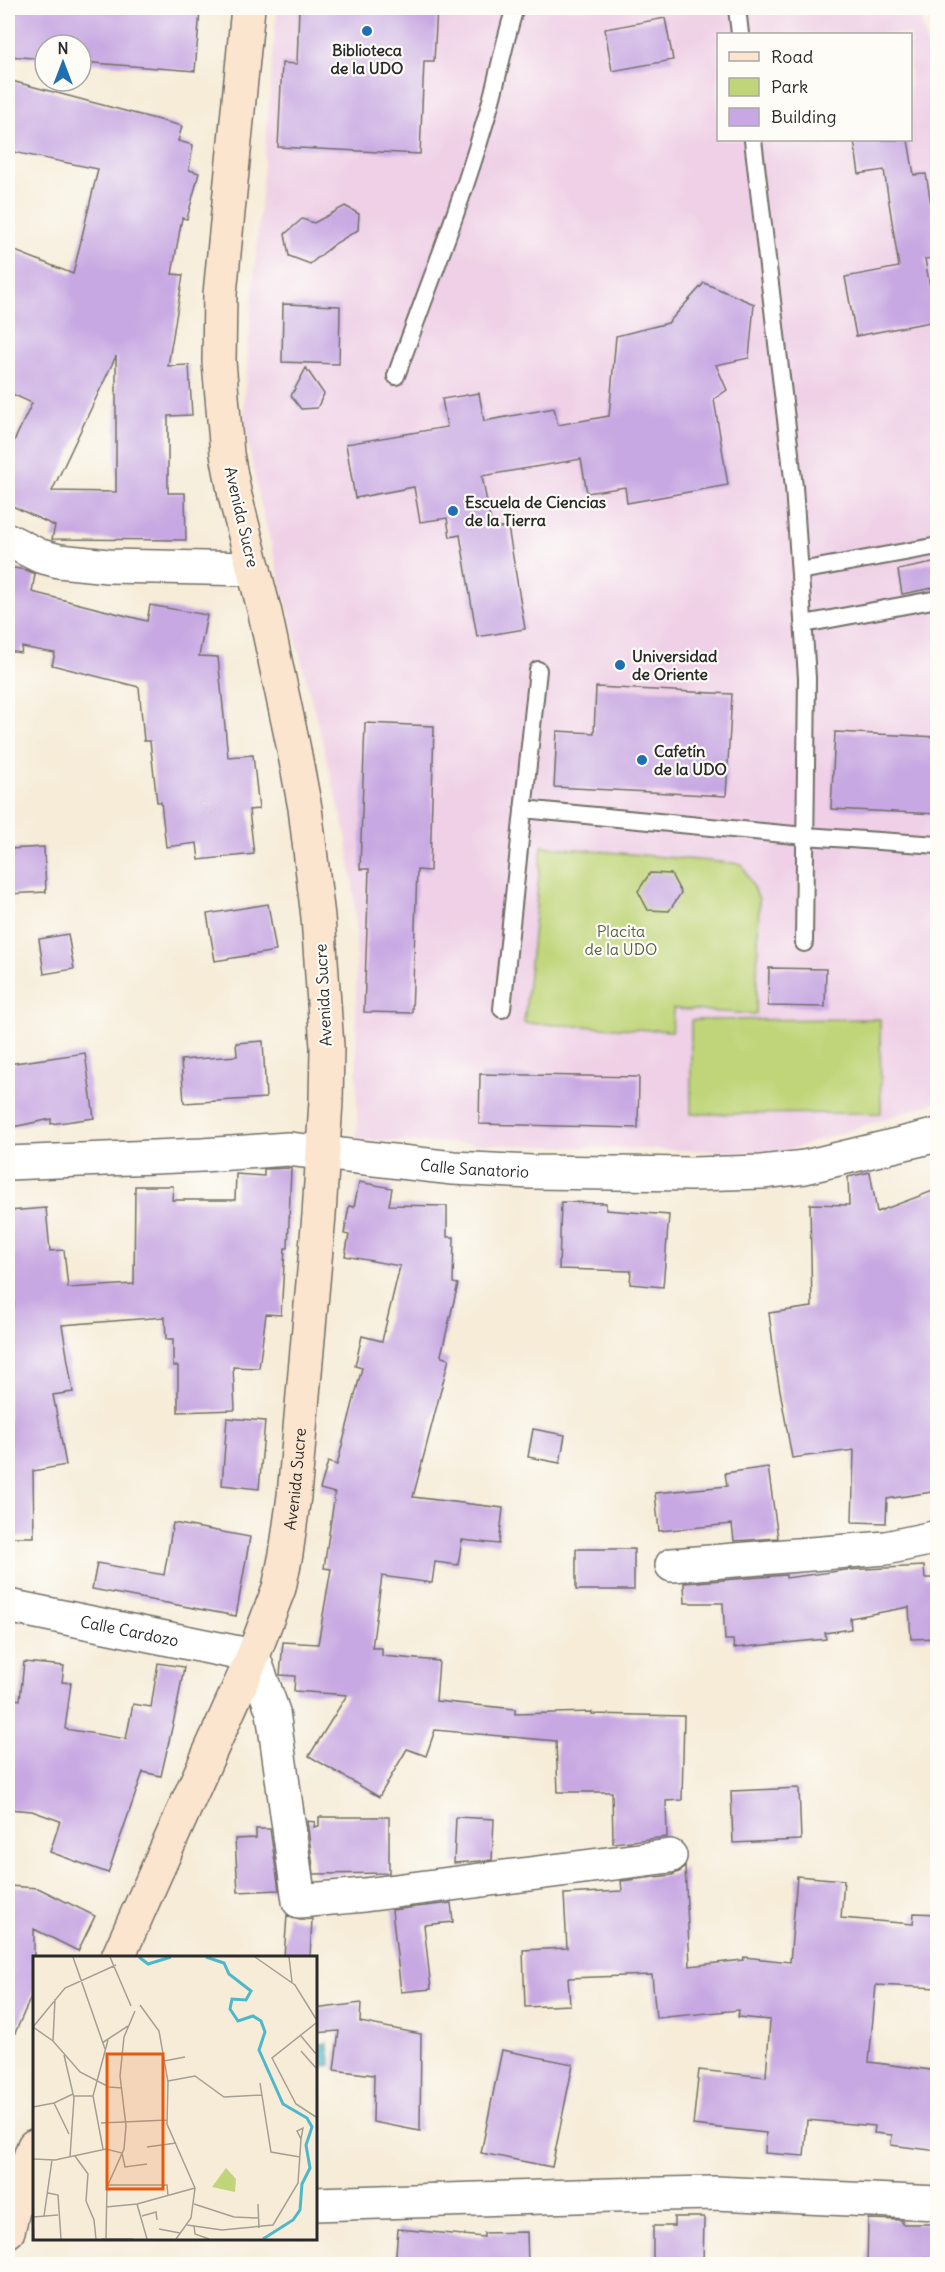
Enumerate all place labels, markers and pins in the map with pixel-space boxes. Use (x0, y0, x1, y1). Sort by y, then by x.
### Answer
marker: Biblioteca de la UDO (360, 24, 374, 38)
place label: Biblioteca de la UDO (331, 40, 403, 78)
place label: Escuela de Ciencias de la Tierra (465, 492, 606, 530)
marker: Escuela de Ciencias de la Tierra (446, 504, 460, 518)
place label: Universidad de Oriente (632, 646, 718, 684)
marker: Universidad de Oriente (613, 658, 627, 672)
place label: Cafetín de la UDO (654, 741, 727, 779)
marker: Cafetín de la UDO (635, 753, 649, 767)

